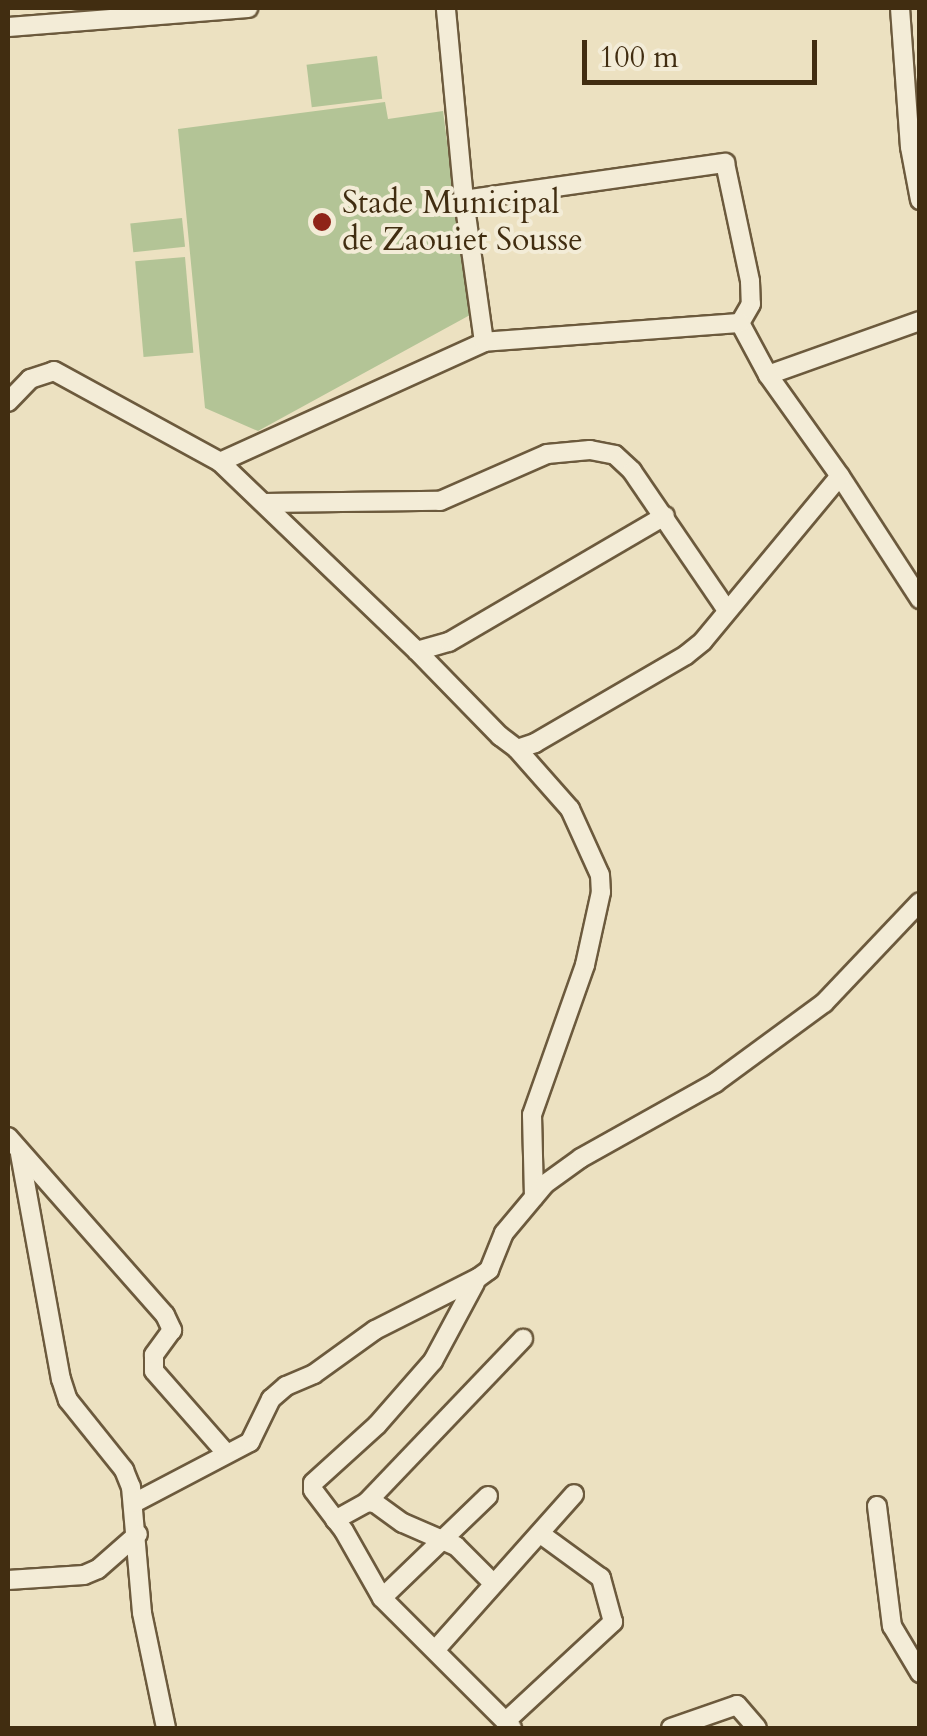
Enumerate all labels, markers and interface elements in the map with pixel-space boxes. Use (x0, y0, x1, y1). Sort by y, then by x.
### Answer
scale bar (587, 20, 822, 82)
text: 100 m (599, 37, 679, 78)
place label: Stade Municipal de Zaouiet Sousse (342, 185, 583, 260)
marker: Stade Municipal de Zaouiet Sousse (311, 211, 333, 233)

